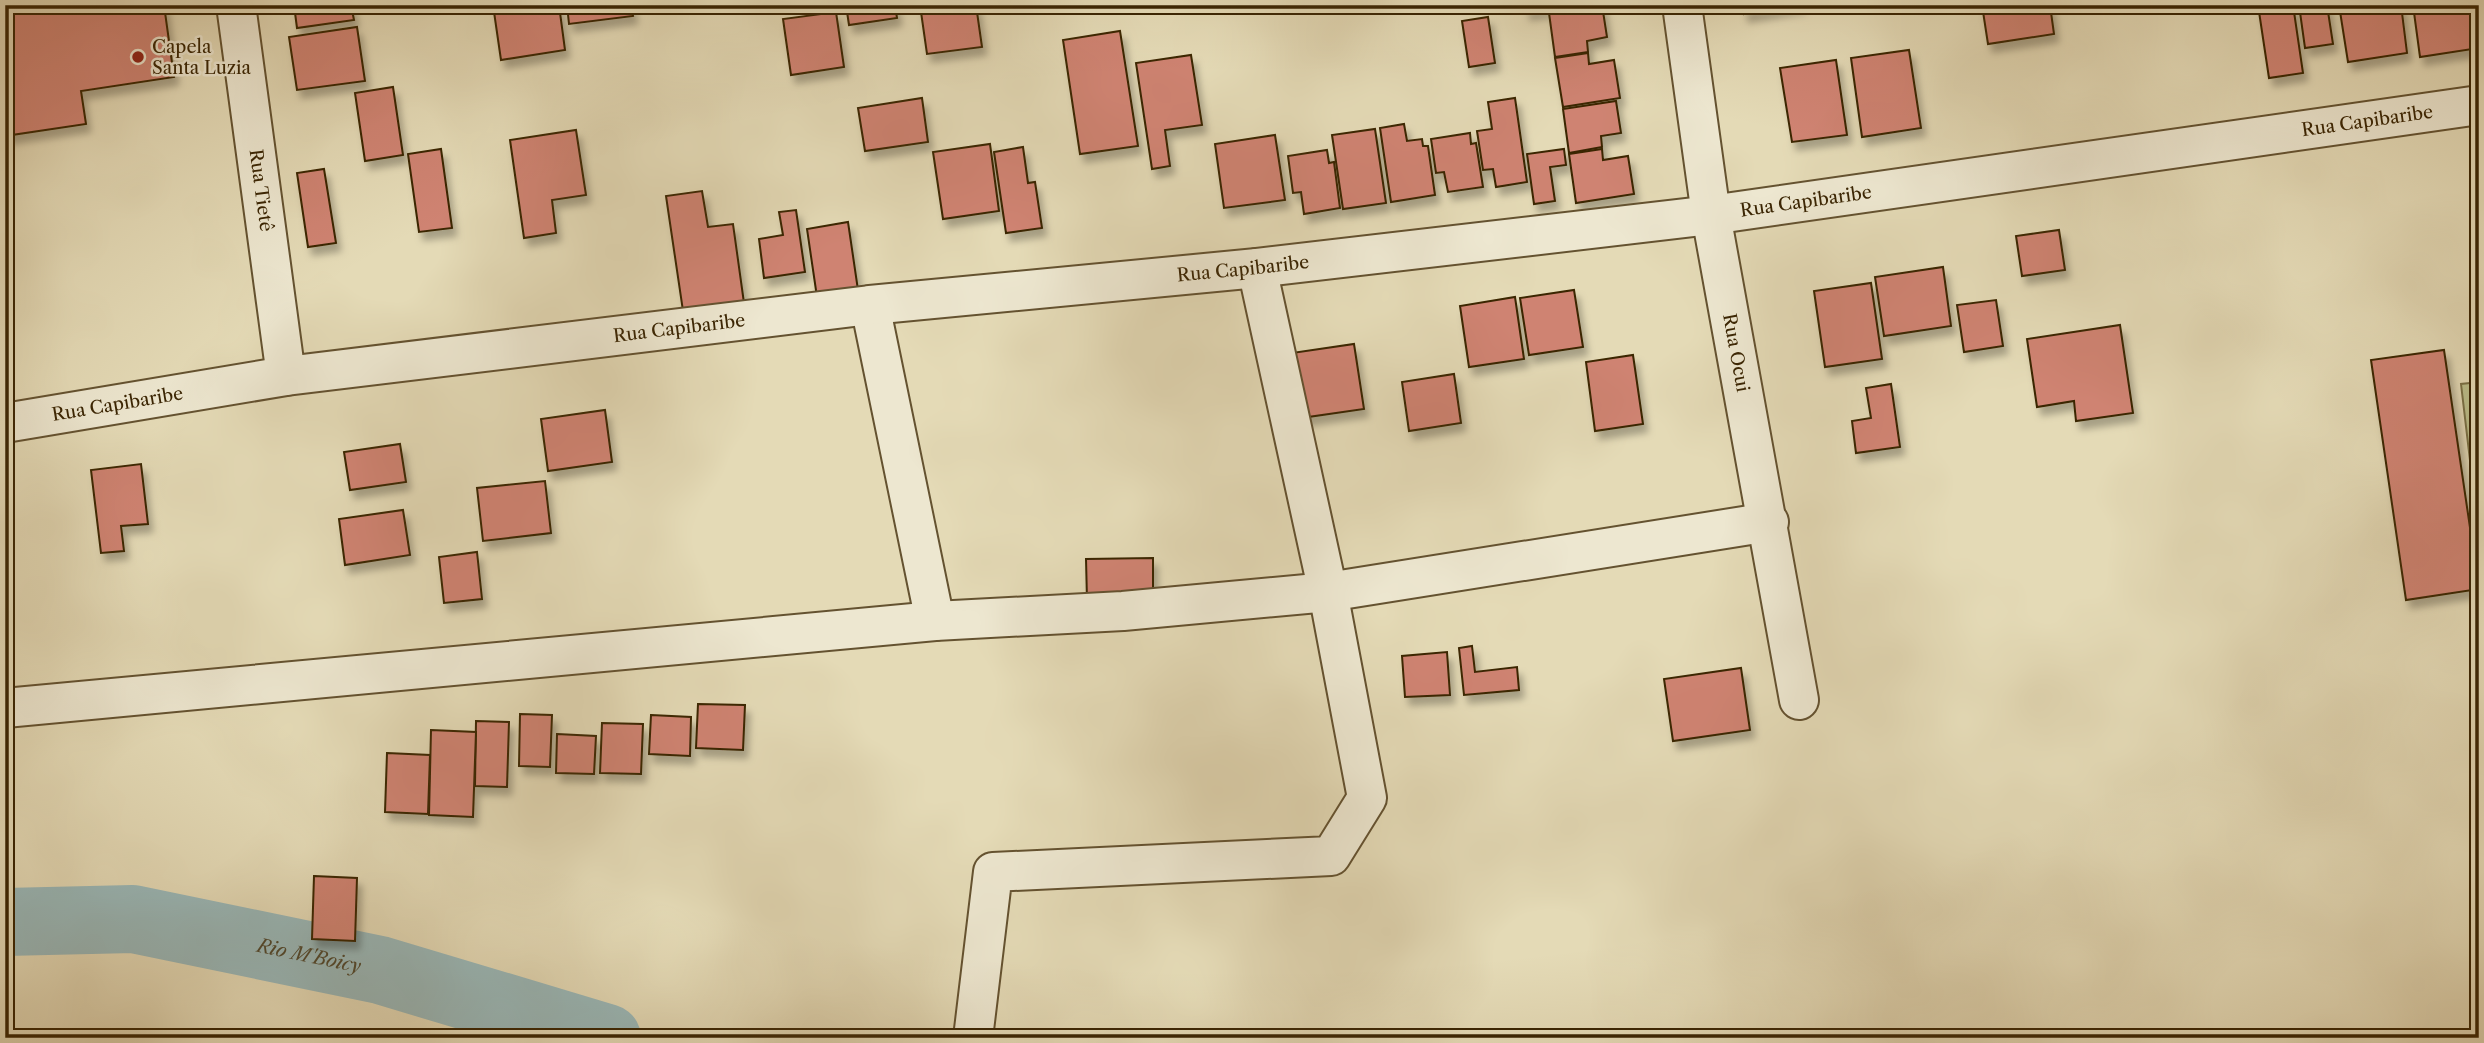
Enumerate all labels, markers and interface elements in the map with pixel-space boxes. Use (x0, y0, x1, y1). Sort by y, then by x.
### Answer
place label: Capela Santa Luzia (152, 36, 252, 79)
marker: Capela Santa Luzia (130, 49, 146, 65)
street label: Rua Capibaribe (2300, 101, 2435, 141)
street label: Rua Tietê (245, 148, 277, 233)
street label: Rua Capibaribe (1739, 181, 1873, 222)
street label: Rua Capibaribe (1176, 251, 1310, 287)
street label: Rua Capibaribe (612, 309, 746, 347)
street label: Rua Ocui (1718, 312, 1754, 394)
street label: Rua Capibaribe (50, 382, 185, 426)
water label: Rio M'Boicy (253, 934, 364, 978)

